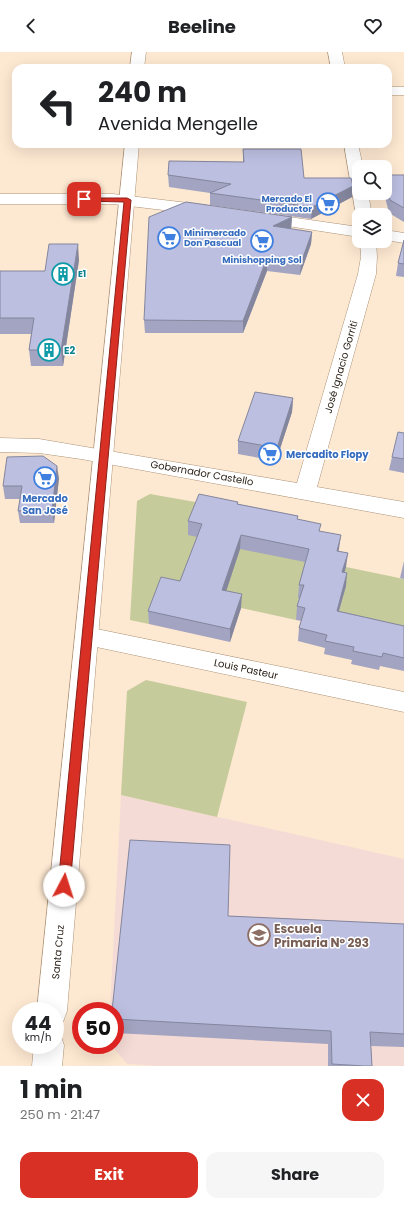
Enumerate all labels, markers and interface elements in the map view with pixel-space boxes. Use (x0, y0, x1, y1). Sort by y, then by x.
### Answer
text: Beeline (168, 14, 236, 39)
icon: back (20, 15, 42, 37)
icon: heart (362, 15, 384, 37)
text: 240 m (98, 73, 187, 112)
icon: left (32, 80, 84, 132)
text: Avenida Mengelle (98, 111, 258, 136)
map controls (352, 160, 392, 248)
button: search (352, 160, 392, 200)
pin (67, 182, 101, 216)
icon: arrive (73, 188, 95, 210)
supermarket icon: Mercado El Productor (315, 191, 341, 217)
place label: Mercado El Productor (262, 193, 312, 215)
button: layers (352, 208, 392, 248)
supermarket icon: Minimercado Don Pascual (156, 225, 182, 251)
place label: Minimercado Don Pascual (184, 227, 246, 249)
supermarket icon: Minishopping Sol (249, 228, 275, 254)
place label: Minishopping Sol (222, 254, 302, 266)
building icon: E1 (50, 261, 76, 287)
place label: E1 (78, 268, 86, 280)
street label: José Ignacio Gorriti (321, 319, 361, 415)
building icon: E2 (36, 337, 62, 363)
place label: E2 (64, 343, 75, 358)
supermarket icon: Mercadito Flopy (257, 441, 283, 467)
place label: Mercadito Flopy (286, 447, 369, 462)
street label: Gobernador Castello (149, 457, 255, 489)
supermarket icon: Mercado San José (32, 465, 58, 491)
place label: Mercado San José (22, 491, 68, 518)
street label: Louis Pasteur (213, 655, 280, 683)
position arrow (43, 865, 85, 907)
place label: Escuela Primaria N° 293 (274, 920, 369, 951)
school or university icon: Escuela Primaria N° 293 (246, 922, 272, 948)
street label: Santa Cruz (48, 924, 68, 980)
speed limit sign: 50 (72, 1002, 124, 1054)
text: 44 (24, 1009, 52, 1037)
text: km/h (25, 1030, 51, 1045)
text: 1 min (20, 1073, 83, 1106)
button: close (342, 1079, 384, 1121)
text: 250 m · 21:47 (20, 1105, 100, 1124)
button: Exit (20, 1152, 198, 1198)
button: Share (206, 1152, 384, 1198)

